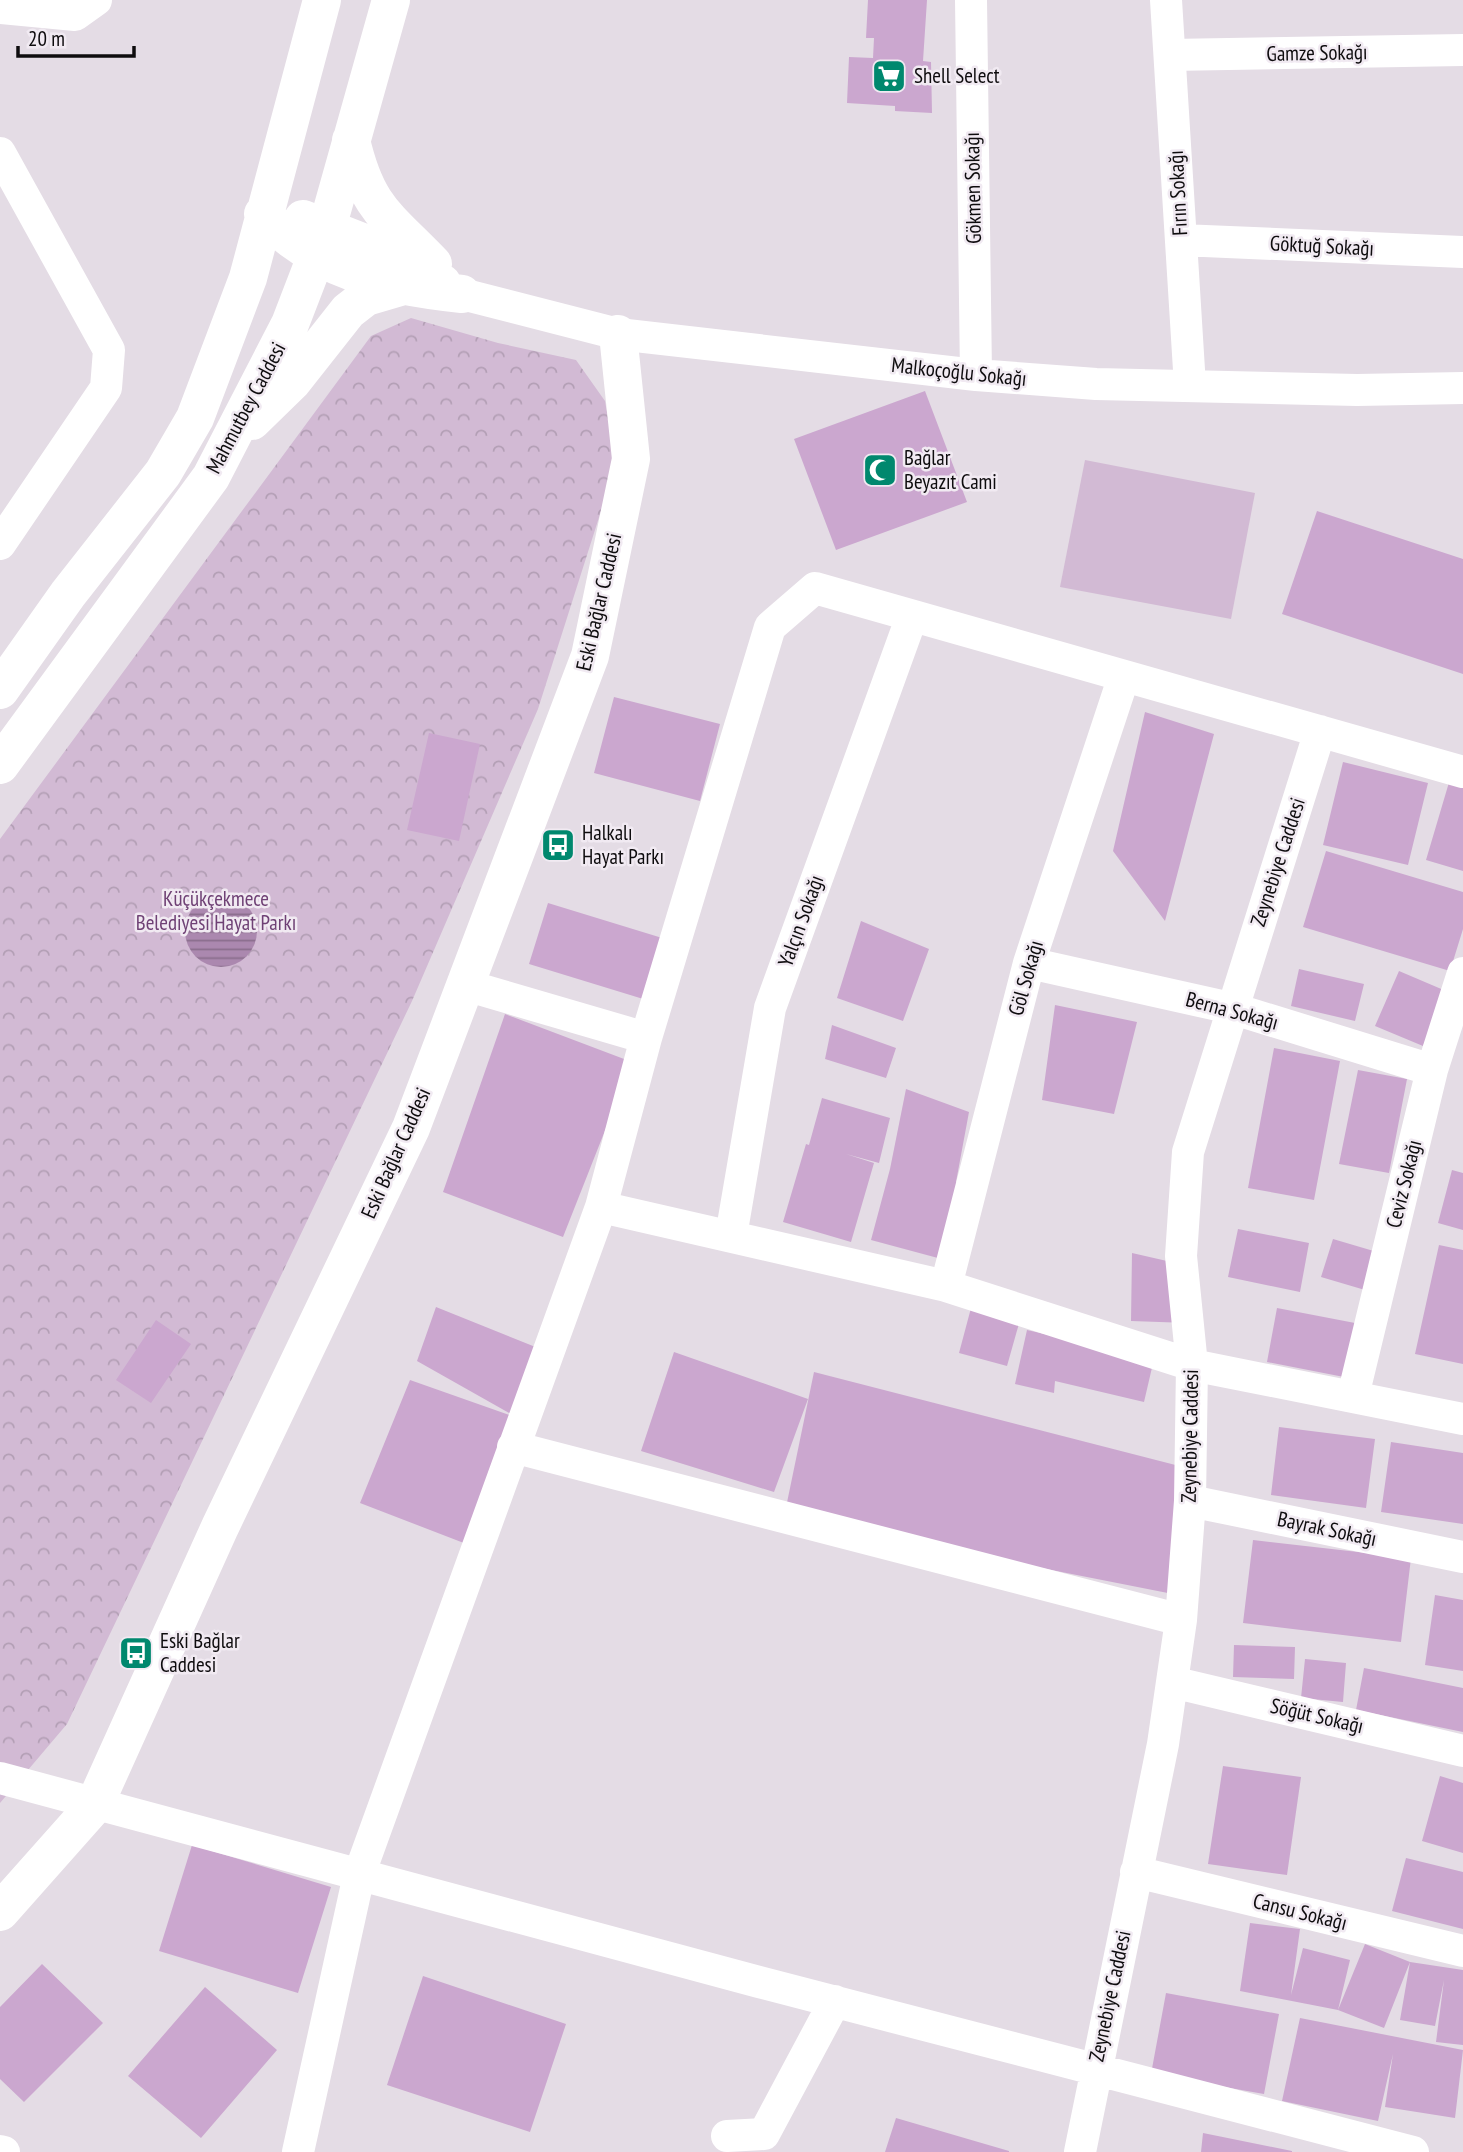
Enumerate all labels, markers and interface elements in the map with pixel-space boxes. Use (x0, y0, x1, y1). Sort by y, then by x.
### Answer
scale bar (18, 14, 133, 58)
text: 20 m (28, 25, 65, 52)
street label: Gamze Sokağı (1266, 38, 1368, 67)
supermarket icon: Shell Select (870, 57, 908, 95)
place label: Shell Select (914, 62, 1000, 89)
street label: Gökmen Sokağı (958, 132, 987, 244)
street label: Fırın Sokağı (1162, 150, 1193, 236)
street label: Göktuğ Sokağı (1269, 229, 1375, 262)
street label: Mahmutbey Caddesi (200, 337, 292, 478)
street label: Malkoçoğlu Sokağı (890, 351, 1028, 392)
place label: Bağlar Beyazıt Cami (904, 444, 997, 495)
mosque icon: Bağlar Beyazıt Cami (861, 451, 899, 489)
street label: Eski Bağlar Caddesi (570, 530, 627, 673)
street label: Zeynebiye Caddesi (1244, 794, 1311, 929)
place label: Halkalı Hayat Parkı (582, 819, 664, 870)
bus stop icon: Halkalı Hayat Parkı (539, 826, 577, 864)
street label: Yalçın Sokağı (771, 871, 830, 970)
park label: Küçükçekmece Belediyesi Hayat Parkı (136, 885, 296, 936)
street label: Göl Sokağı (1002, 937, 1049, 1019)
street label: Berna Sokağı (1183, 985, 1281, 1036)
street label: Eski Bağlar Caddesi (355, 1083, 436, 1222)
street label: Ceviz Sokağı (1380, 1137, 1427, 1231)
street label: Zeynebiye Caddesi (1175, 1369, 1204, 1503)
street label: Bayrak Sokağı (1275, 1505, 1379, 1552)
place label: Eski Bağlar Caddesi (160, 1627, 240, 1678)
bus stop icon: Eski Bağlar Caddesi (117, 1634, 155, 1672)
street label: Söğüt Sokağı (1268, 1692, 1366, 1739)
street label: Cansu Sokağı (1250, 1887, 1350, 1936)
street label: Zeynebiye Caddesi (1082, 1928, 1137, 2064)

